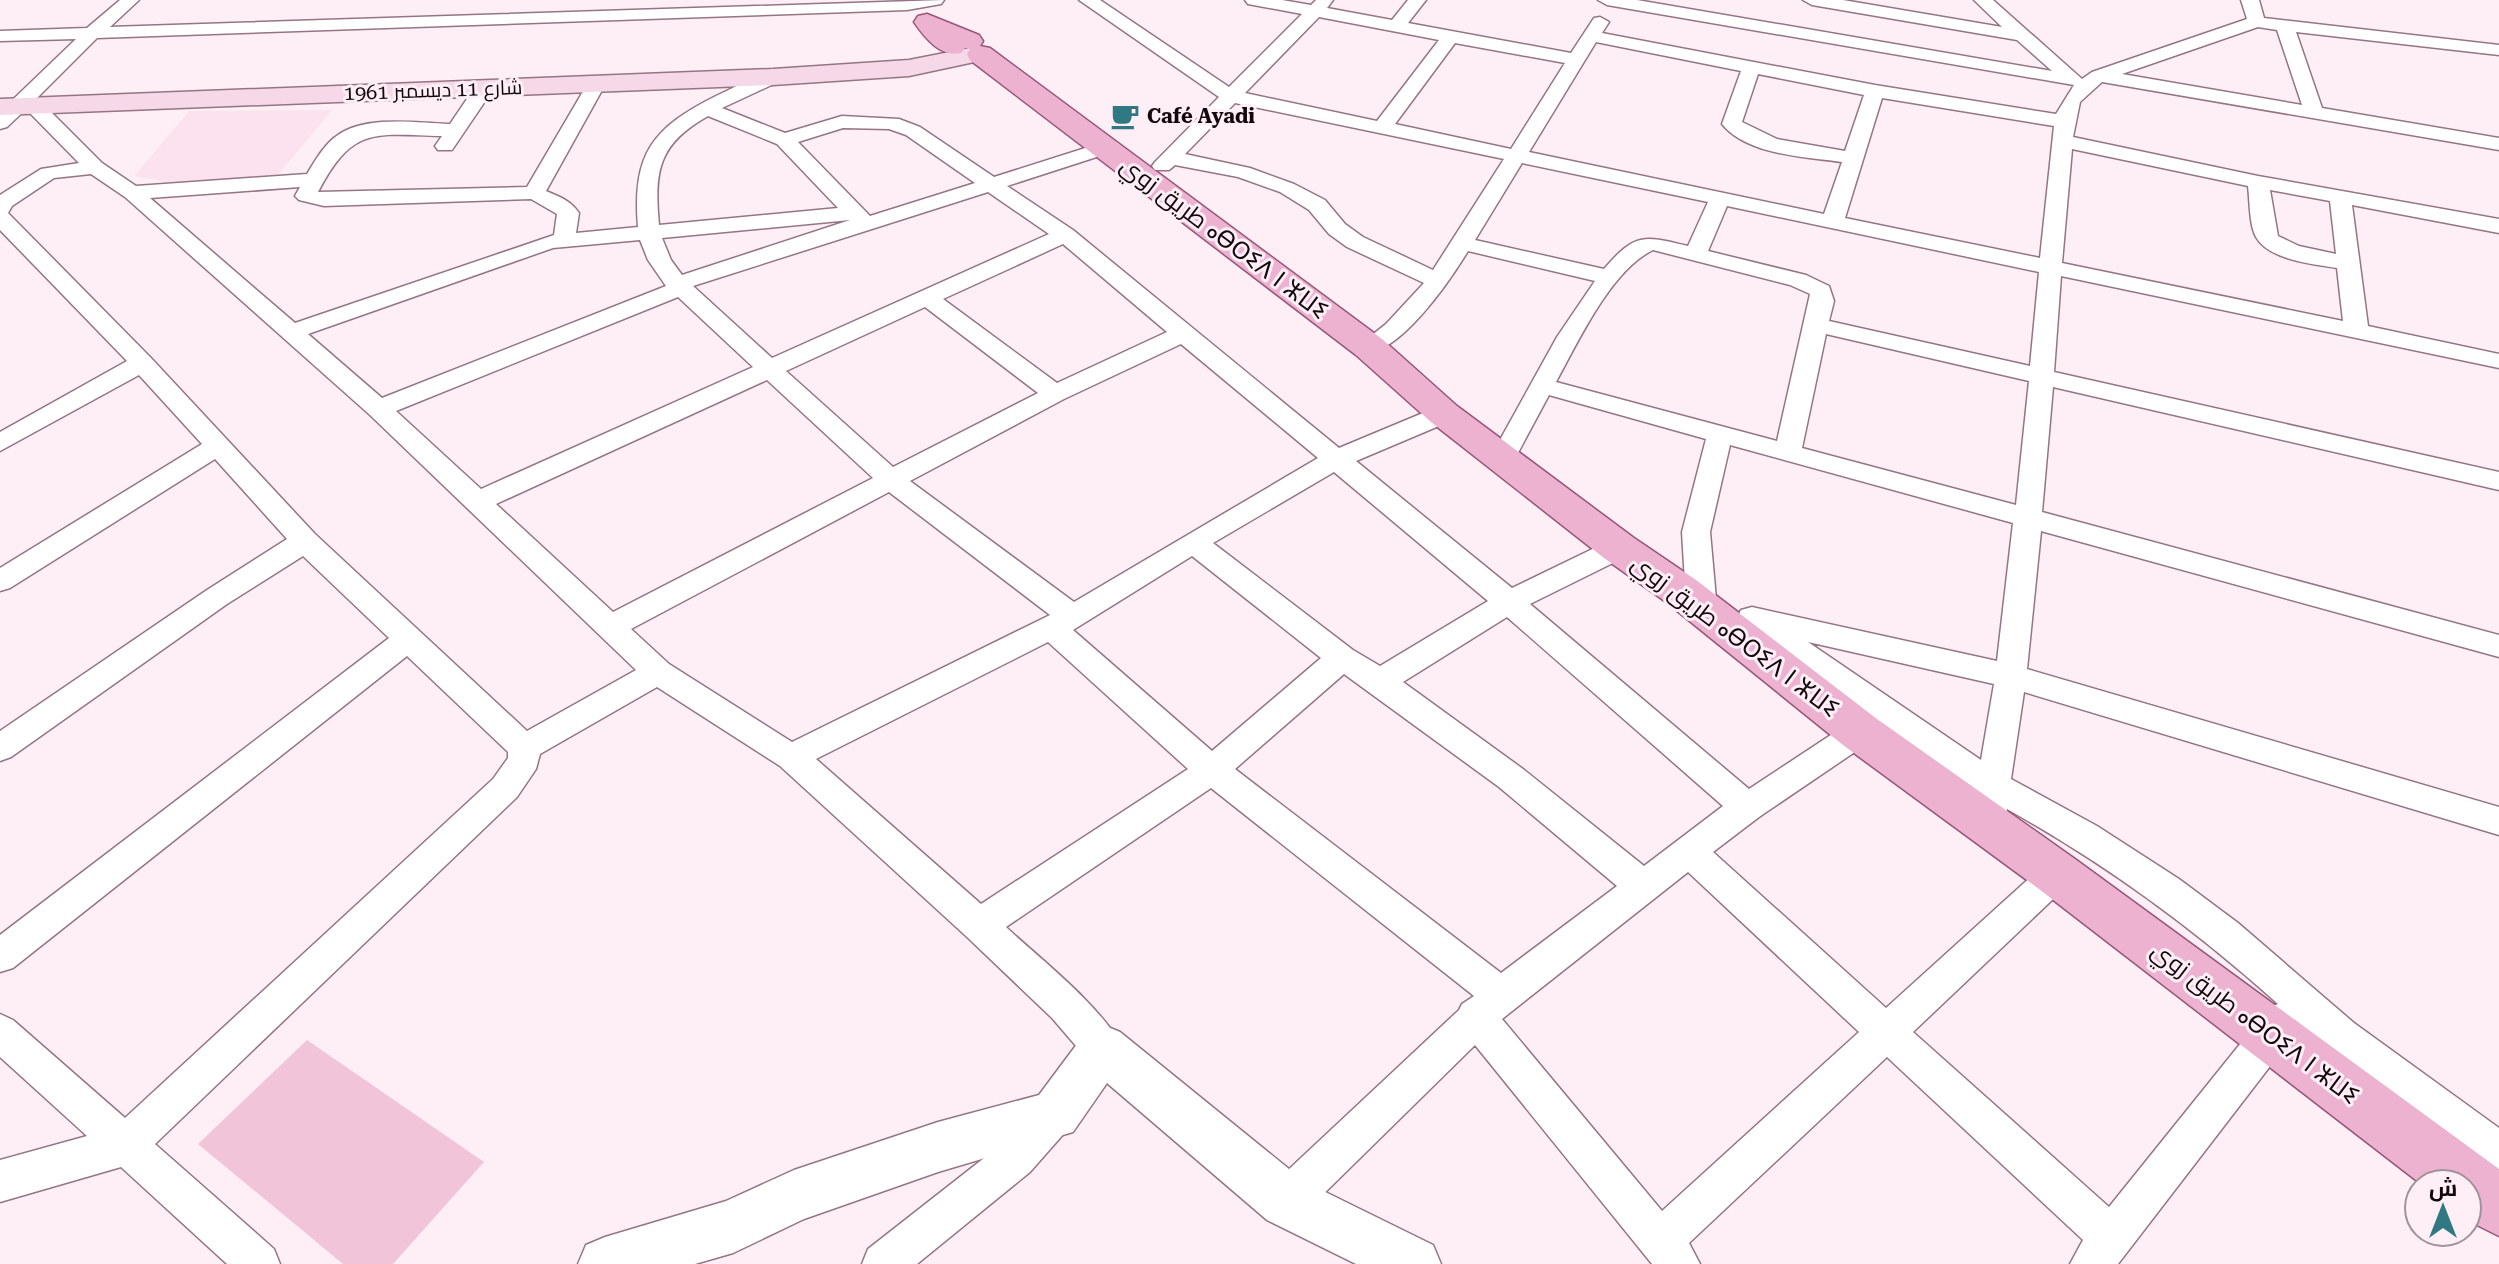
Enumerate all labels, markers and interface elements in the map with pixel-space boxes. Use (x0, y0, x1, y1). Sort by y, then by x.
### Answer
street label: شارع 11 ديسمبر 1961 (343, 75, 523, 107)
cafe icon: Café Ayadi (1110, 101, 1140, 131)
place label: Café Ayadi (1147, 104, 1255, 128)
street label: طريق زوي ⴰⴱⵔⵉⴷ ⵏ ⵣⵡⵉ (1112, 151, 1333, 328)
street label: طريق زوي ⴰⴱⵔⵉⴷ ⵏ ⵣⵡⵉ (1623, 549, 1844, 726)
street label: طريق زوي ⴰⴱⵔⵉⴷ ⵏ ⵣⵡⵉ (2143, 936, 2364, 1113)
north arrow (2403, 1168, 2483, 1248)
text: ش (2429, 1176, 2457, 1202)

